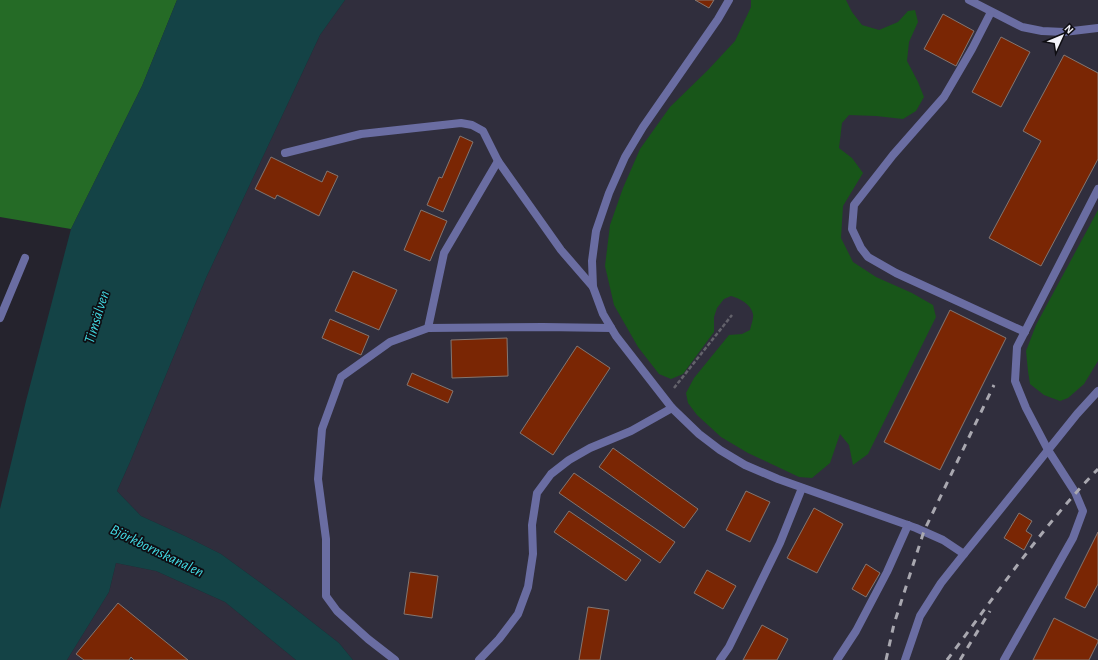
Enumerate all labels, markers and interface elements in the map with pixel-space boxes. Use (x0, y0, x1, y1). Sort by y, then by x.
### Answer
north arrow (1042, 16, 1082, 56)
text: N (1062, 23, 1075, 36)
water label: Timsälven (82, 289, 112, 345)
water label: Björkbornskanalen (108, 522, 206, 580)

